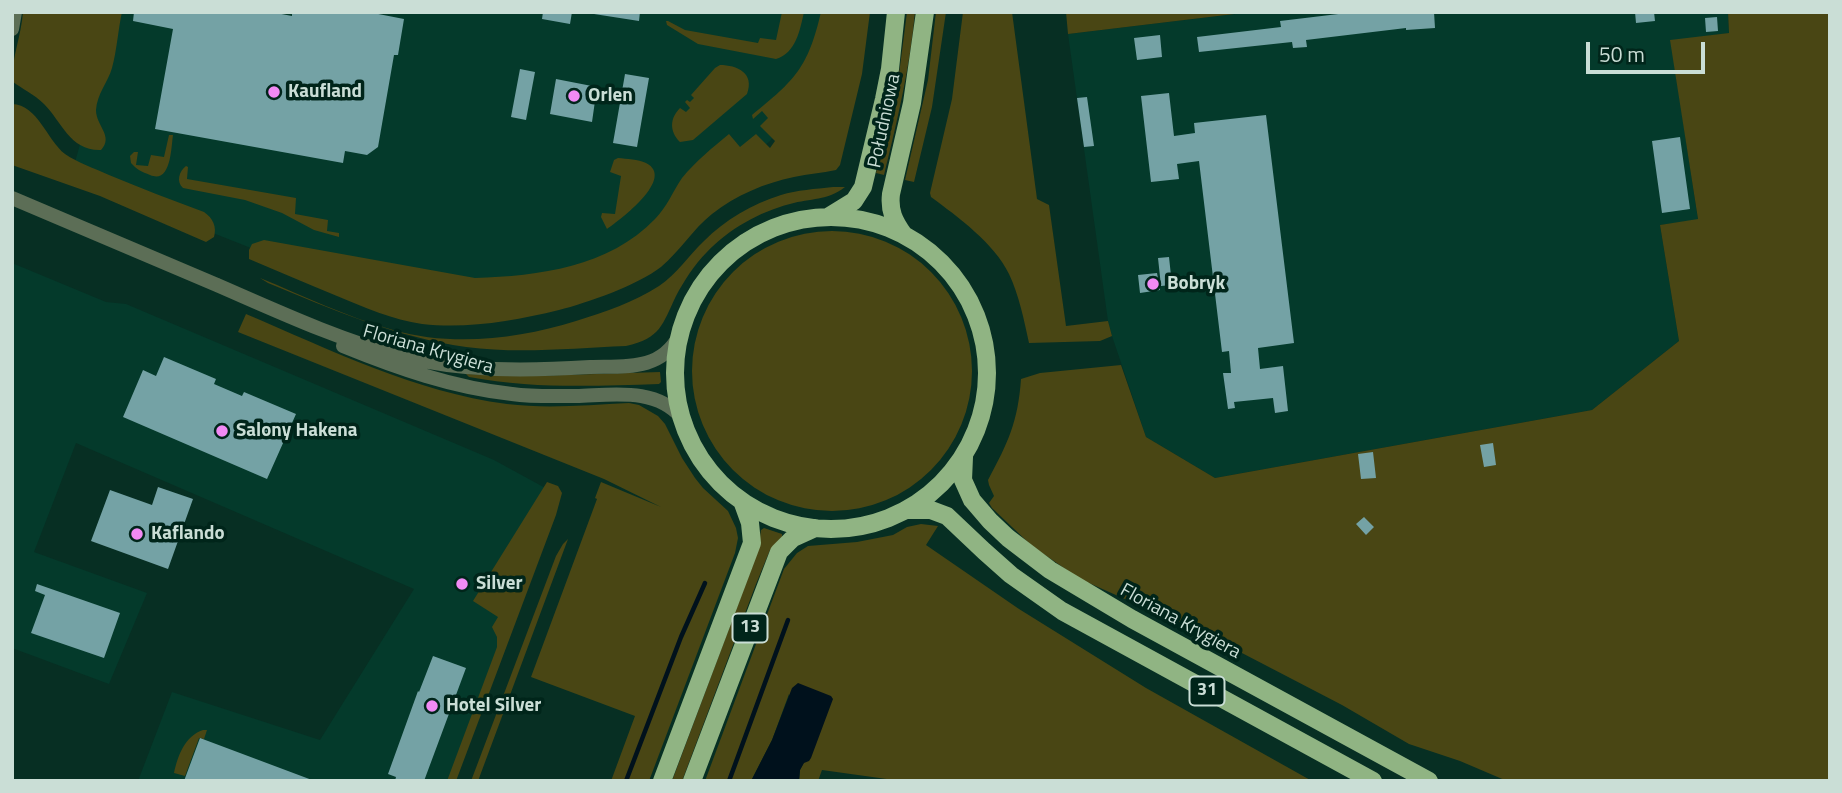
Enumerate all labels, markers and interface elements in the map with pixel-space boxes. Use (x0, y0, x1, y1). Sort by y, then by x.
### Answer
scale bar (1590, 28, 1709, 72)
text: 50 m (1599, 38, 1645, 70)
street label: Południowa (864, 72, 906, 170)
place label: Kaufland (288, 81, 362, 103)
marker: Kaufland (266, 84, 282, 100)
place label: Orlen (588, 85, 633, 107)
marker: Orlen (566, 88, 582, 104)
place label: Bobryk (1167, 273, 1225, 295)
marker: Bobryk (1145, 276, 1161, 292)
street label: Floriana Krygiera (360, 321, 496, 379)
place label: Salony Hakena (236, 420, 357, 442)
marker: Salony Hakena (214, 423, 230, 439)
place label: Kaflando (151, 523, 225, 545)
marker: Kaflando (129, 526, 145, 542)
place label: Silver (476, 573, 522, 595)
marker: Silver (454, 576, 470, 592)
street label: Floriana Krygiera (1116, 579, 1244, 665)
road number: 13 (732, 614, 768, 642)
road number: 31 (1190, 676, 1224, 706)
place label: Hotel Silver (446, 695, 541, 717)
marker: Hotel Silver (424, 698, 440, 714)

